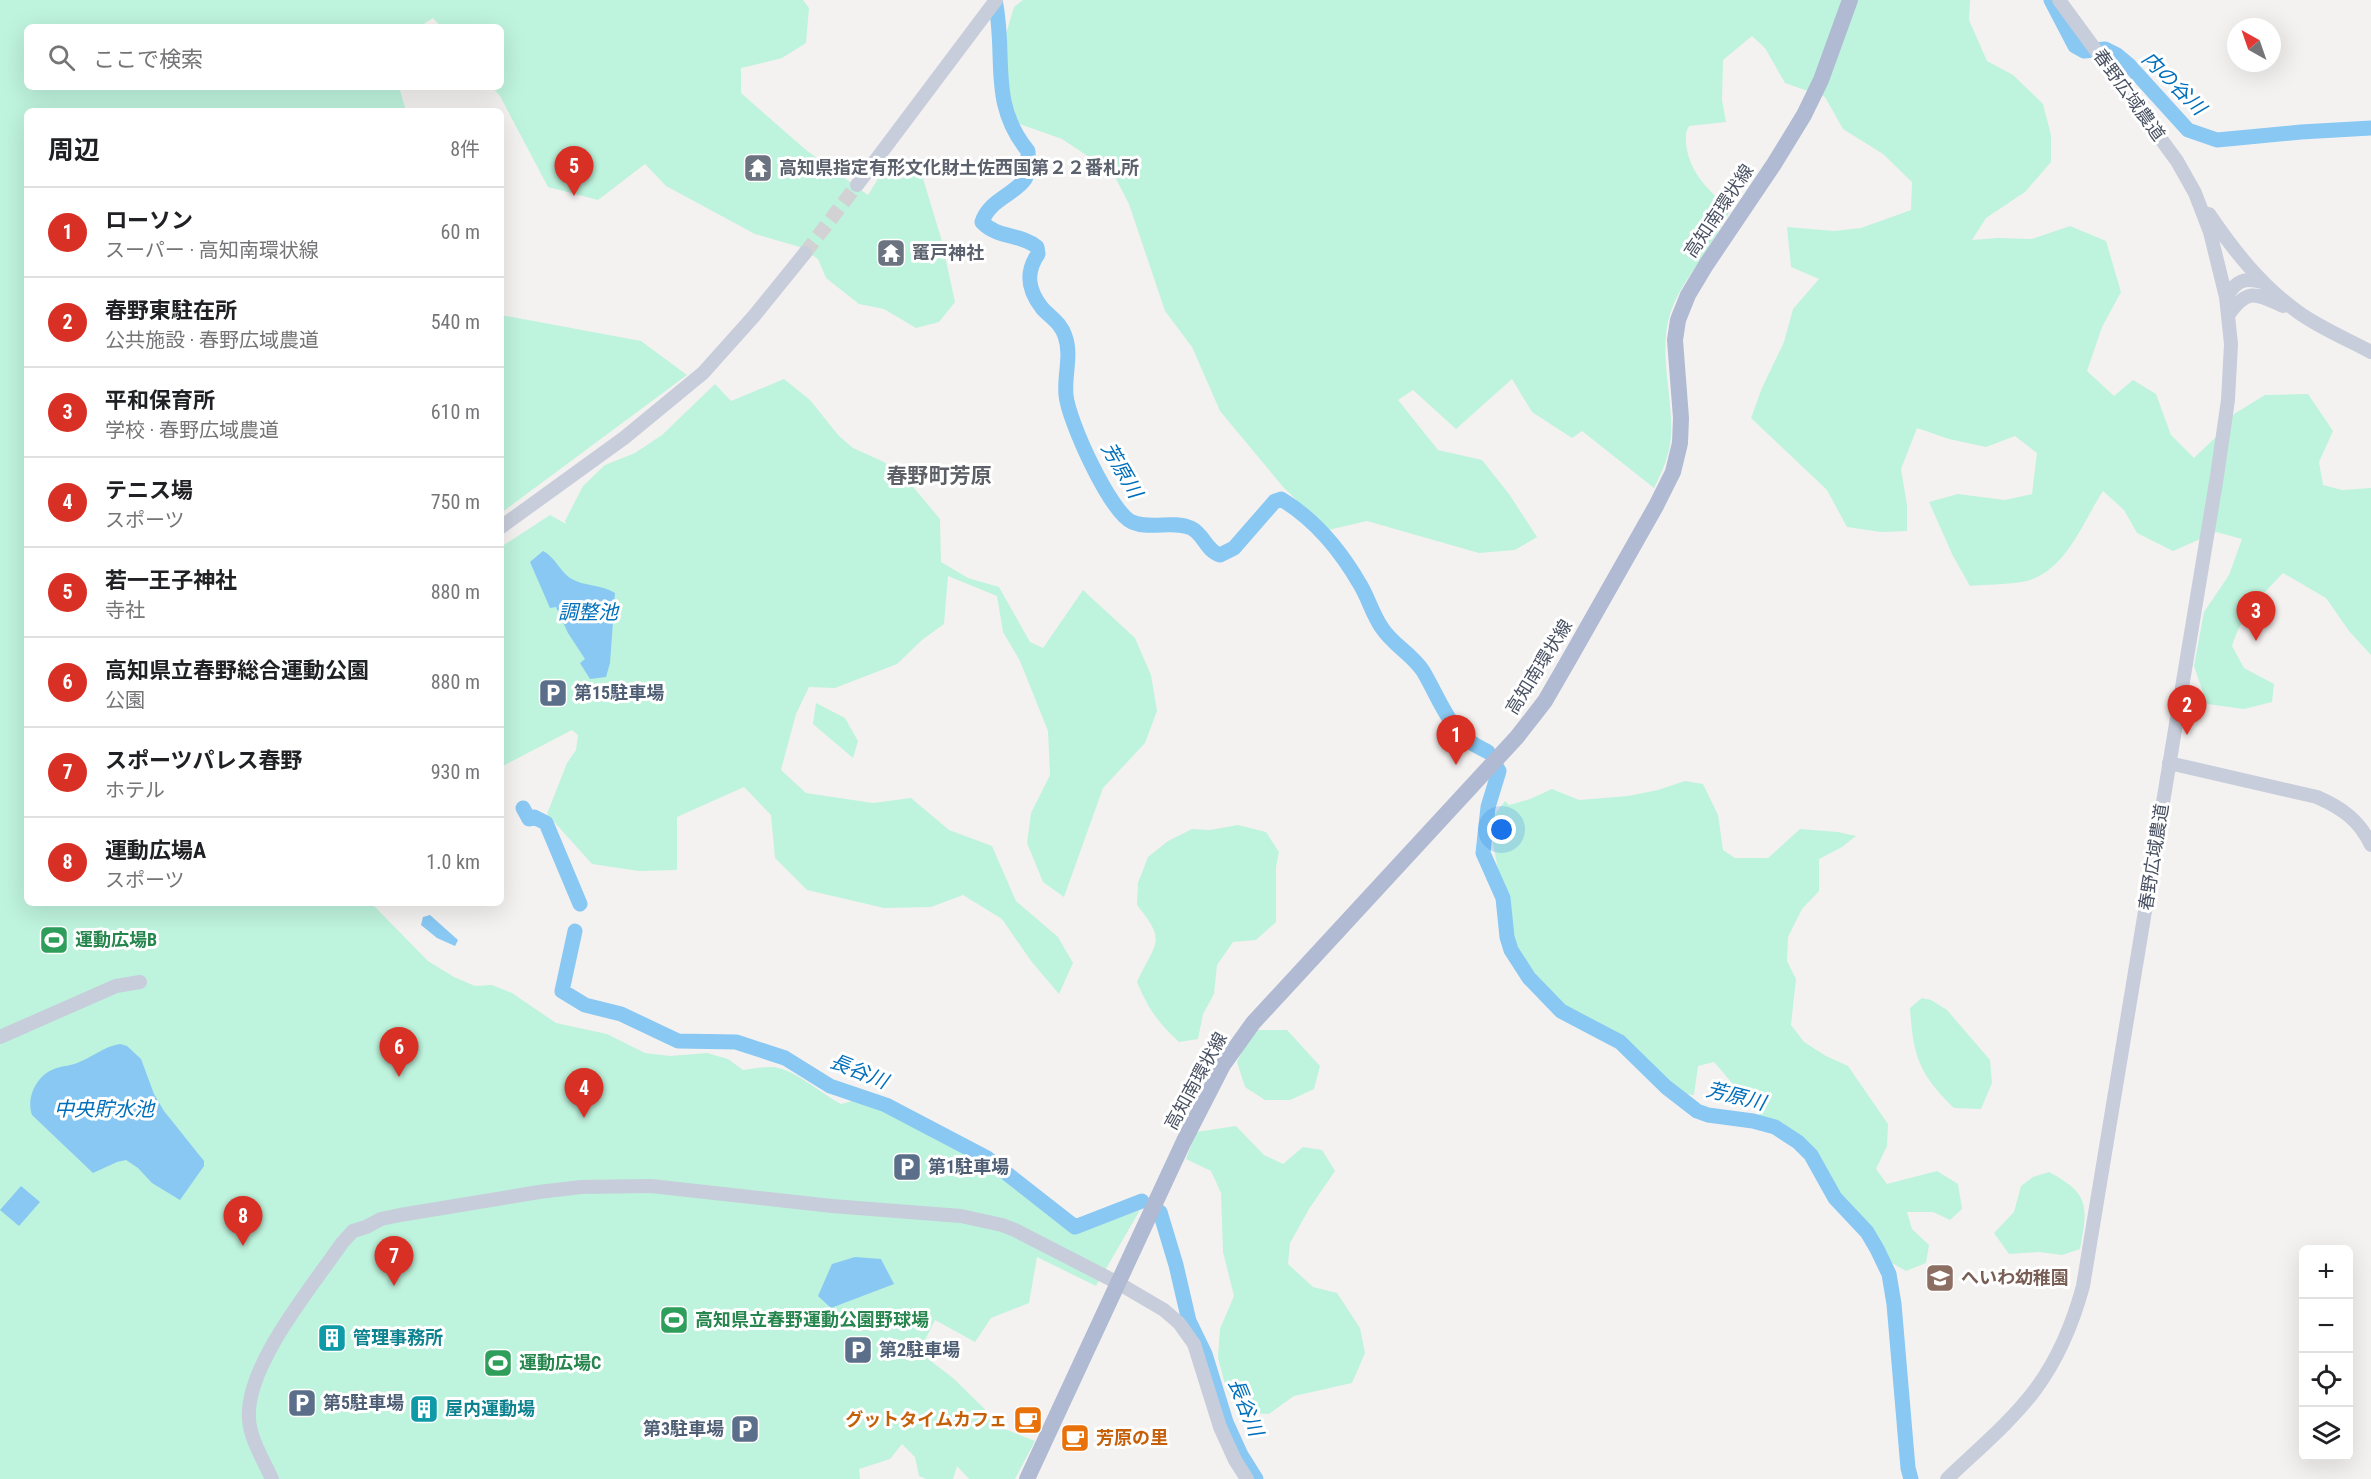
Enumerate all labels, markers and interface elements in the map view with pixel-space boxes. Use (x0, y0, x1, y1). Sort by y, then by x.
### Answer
north arrow (2227, 18, 2281, 72)
search box (24, 24, 504, 90)
icon: search (45, 41, 78, 74)
street label: 春野広域農道 (2089, 45, 2170, 145)
water label: 内の谷川 (2137, 46, 2212, 121)
text: ここで検索 (93, 47, 203, 72)
text: 周辺 (48, 135, 100, 165)
text: 8件 (450, 137, 480, 161)
pin: 5 (554, 146, 594, 196)
temple icon: 高知県指定有形文化財土佐西国第２２番札所 (742, 152, 774, 184)
place label: 高知県指定有形文化財土佐西国第２２番札所 (779, 157, 1139, 178)
street label: 高知南環状線 (1680, 160, 1757, 261)
text: ローソン (105, 208, 193, 233)
text: 1 (62, 220, 73, 244)
text: 60 m (441, 220, 480, 244)
temple icon: 竃戸神社 (875, 237, 907, 269)
text: スーパー · 高知南環状線 (105, 238, 319, 262)
place label: 竃戸神社 (912, 242, 984, 263)
text: 春野東駐在所 (105, 298, 237, 323)
text: 2 (62, 310, 73, 334)
text: 540 m (431, 310, 480, 334)
text: 公共施設 · 春野広域農道 (105, 328, 319, 352)
text: 平和保育所 (105, 388, 215, 413)
text: 3 (62, 400, 73, 424)
text: 610 m (431, 400, 480, 424)
text: 学校 · 春野広域農道 (105, 418, 279, 442)
water label: 芳原川 (1097, 438, 1148, 504)
district label: 春野町芳原 (887, 464, 992, 488)
text: テニス場 (105, 478, 193, 503)
text: 4 (62, 490, 73, 514)
text: 750 m (431, 490, 480, 514)
text: スポーツ (105, 508, 185, 532)
text: 若一王子神社 (105, 568, 237, 593)
text: 5 (62, 580, 73, 604)
text: 880 m (431, 580, 480, 604)
pin: 3 (2236, 592, 2276, 641)
text: 寺社 (105, 598, 145, 622)
water label: 調整池 (558, 600, 620, 624)
street label: 高知南環状線 (1501, 615, 1576, 718)
text: 高知県立春野総合運動公園 (105, 658, 369, 683)
text: 6 (62, 670, 73, 694)
text: 880 m (431, 670, 480, 694)
parking icon: 第15駐車場 (537, 677, 569, 709)
place label: 第15駐車場 (574, 682, 664, 703)
pin: 2 (2168, 686, 2206, 735)
text: 公園 (105, 688, 145, 712)
pin: 1 (1436, 716, 1476, 765)
text: スポーツパレス春野 (105, 748, 303, 773)
text: 7 (62, 760, 73, 784)
text: 930 m (431, 760, 480, 784)
text: ホテル (105, 778, 165, 802)
street label: 春野広域農道 (2135, 802, 2172, 912)
your location (1487, 815, 1516, 844)
text: 運動広場A (105, 838, 206, 863)
text: 8 (62, 850, 73, 874)
text: 1.0 km (426, 850, 480, 874)
text: スポーツ (105, 868, 185, 892)
sports icon: 運動広場B (38, 924, 70, 956)
place label: 運動広場B (75, 929, 157, 950)
pin: 6 (380, 1028, 418, 1077)
street label: 高知南環状線 (1160, 1028, 1231, 1133)
water label: 長谷川 (827, 1049, 893, 1094)
pin: 4 (564, 1068, 604, 1118)
water label: 芳原川 (1704, 1077, 1770, 1115)
water label: 中央貯水池 (54, 1097, 156, 1121)
parking icon: 第1駐車場 (891, 1151, 923, 1183)
place label: 第1駐車場 (928, 1156, 1009, 1177)
pin: 8 (224, 1196, 262, 1246)
pin: 7 (374, 1236, 414, 1286)
map controls (2299, 1245, 2353, 1461)
button: + (2299, 1245, 2353, 1299)
school or university icon: へいわ幼稚園 (1924, 1262, 1956, 1294)
place label: へいわ幼稚園 (1961, 1267, 2069, 1288)
button: − (2299, 1299, 2353, 1353)
sports icon: 高知県立春野運動公園野球場 (658, 1304, 690, 1336)
place label: 高知県立春野運動公園野球場 (695, 1309, 929, 1330)
building icon: 管理事務所 (316, 1322, 348, 1354)
place label: 管理事務所 (353, 1327, 443, 1348)
parking icon: 第2駐車場 (842, 1334, 874, 1366)
place label: 第2駐車場 (879, 1339, 960, 1360)
sports icon: 運動広場C (482, 1347, 514, 1379)
place label: 運動広場C (519, 1352, 601, 1373)
button: locate (2299, 1353, 2353, 1407)
water label: 長谷川 (1224, 1375, 1269, 1441)
parking icon: 第5駐車場 (286, 1387, 318, 1419)
place label: 第5駐車場 (323, 1392, 404, 1413)
building icon: 屋内運動場 (408, 1393, 440, 1425)
place label: 屋内運動場 (445, 1398, 535, 1419)
cafe icon: グットタイムカフェ (1012, 1404, 1044, 1436)
button: layers (2299, 1407, 2353, 1461)
place label: グットタイムカフェ (845, 1409, 1007, 1430)
parking icon: 第3駐車場 (729, 1413, 761, 1445)
place label: 第3駐車場 (643, 1418, 724, 1439)
cafe icon: 芳原の里 (1059, 1422, 1091, 1454)
place label: 芳原の里 (1096, 1427, 1168, 1448)

